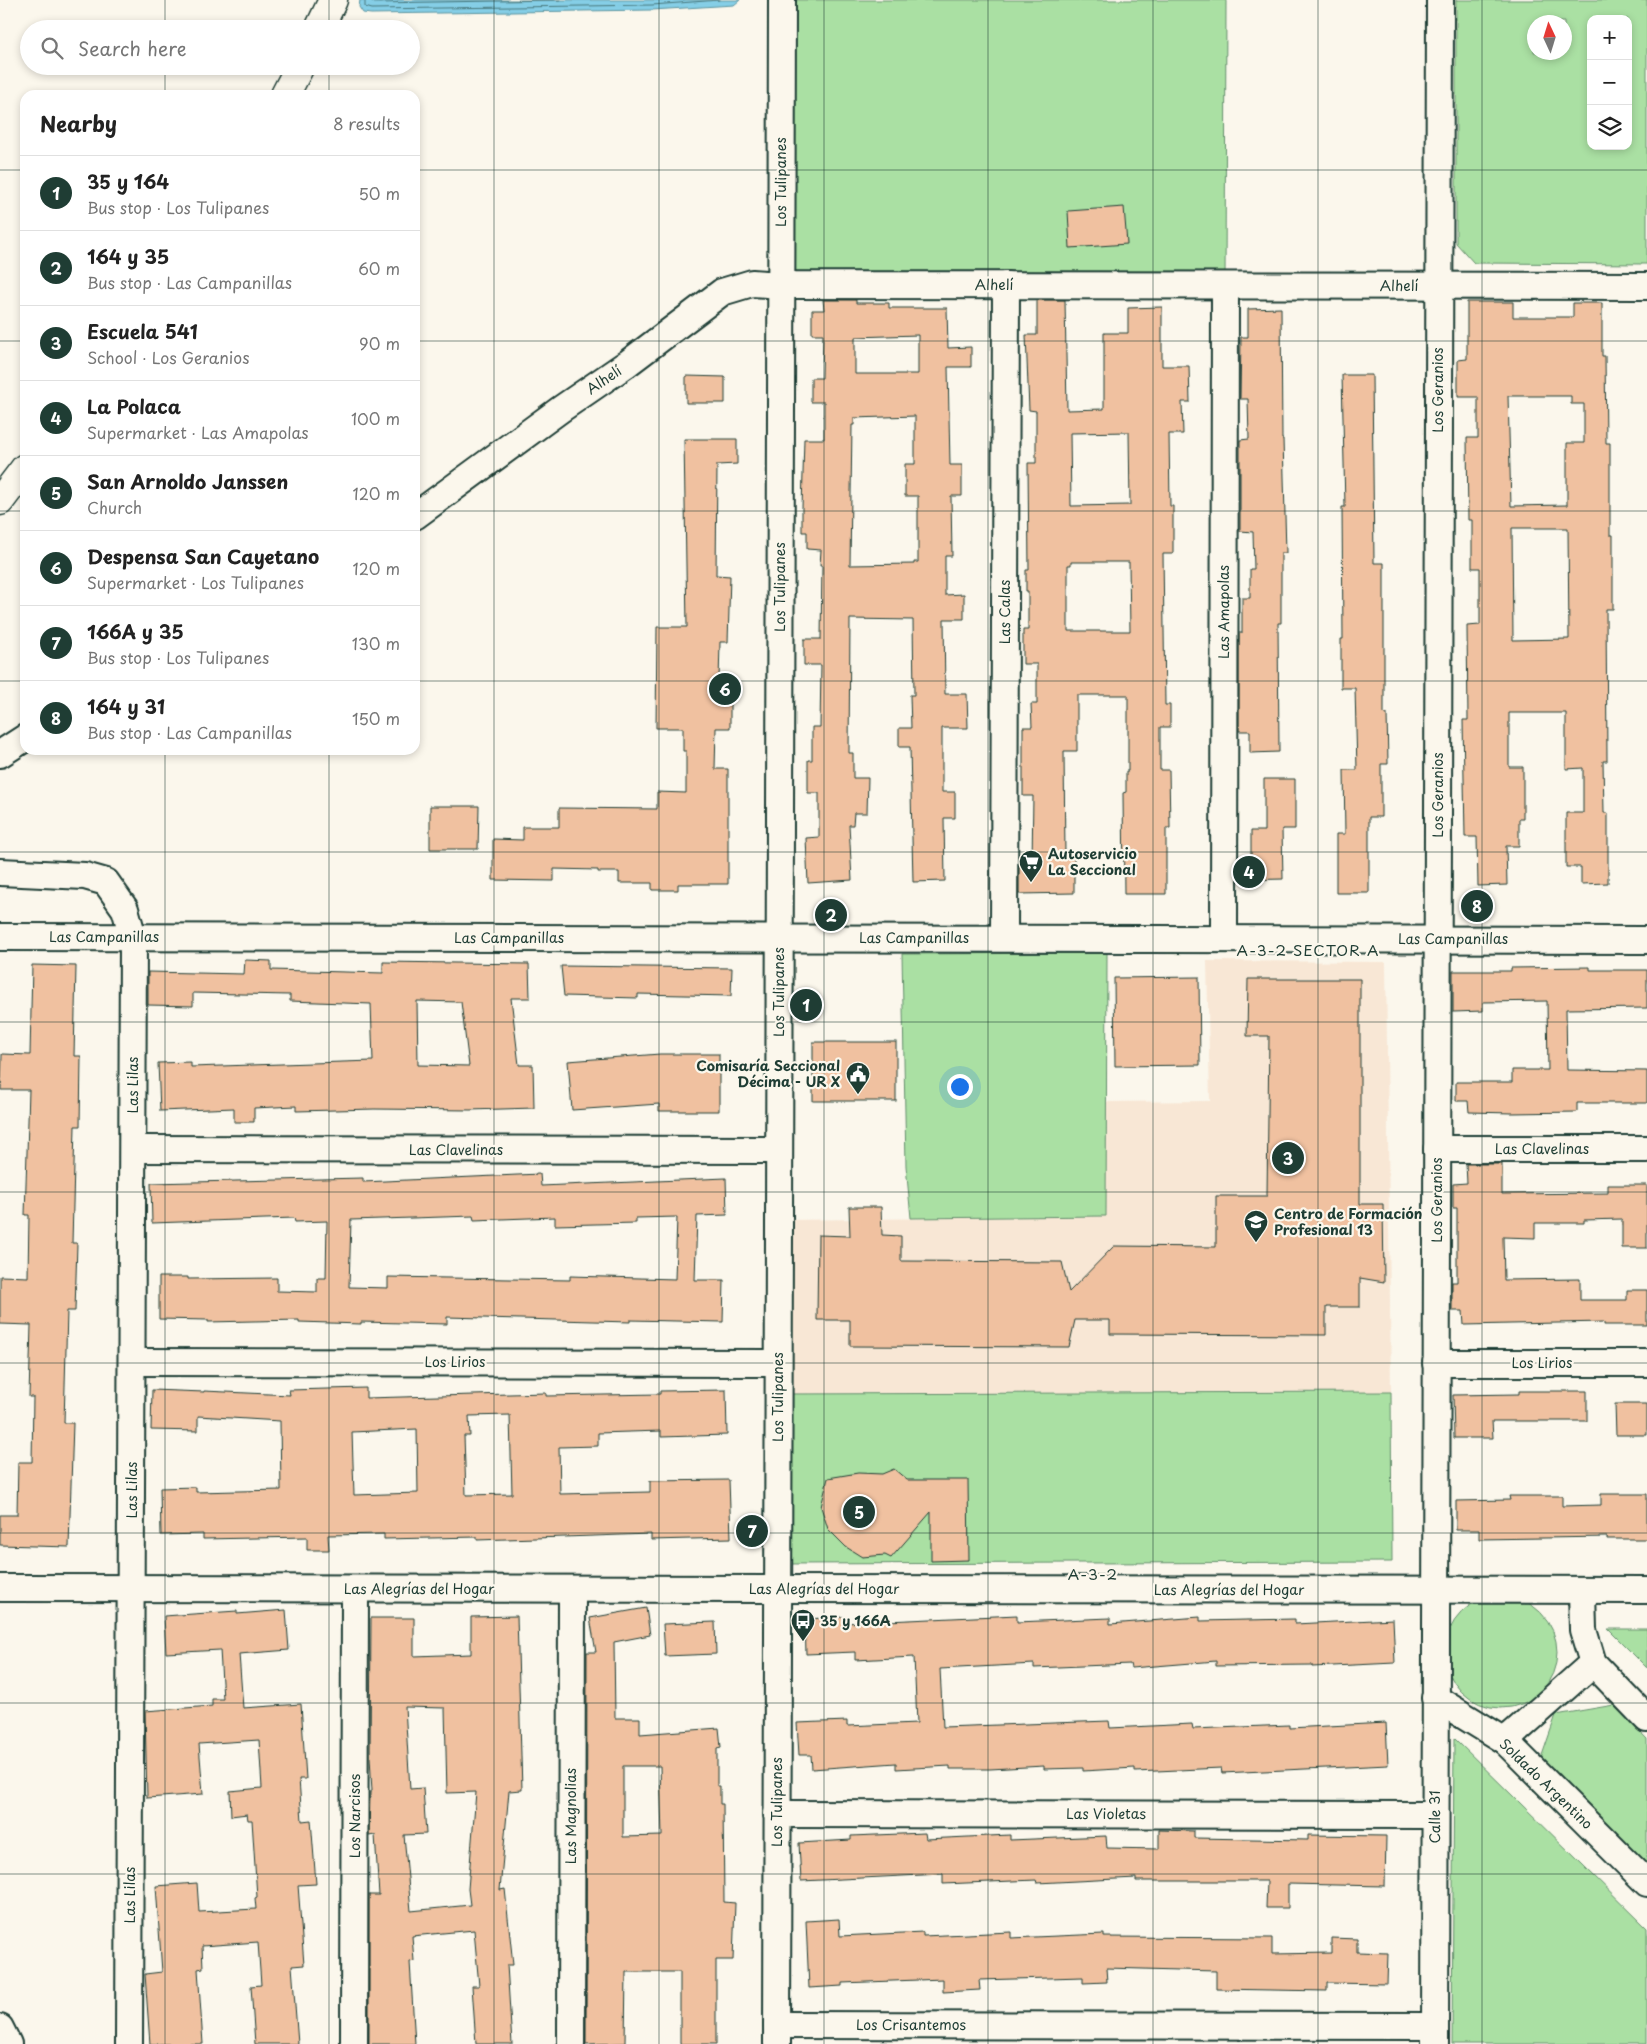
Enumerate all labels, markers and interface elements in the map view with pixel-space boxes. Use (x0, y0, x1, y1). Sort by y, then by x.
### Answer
north arrow (1527, 15, 1572, 60)
map controls (1587, 15, 1632, 150)
button: + (1587, 15, 1632, 60)
search box (20, 20, 420, 75)
icon: search (38, 34, 66, 62)
text: Search here (78, 34, 187, 62)
button: − (1587, 60, 1632, 105)
button: layers (1587, 105, 1632, 150)
text: Nearby (40, 107, 117, 139)
text: 8 results (333, 111, 400, 135)
street label: Los Tulipanes (770, 137, 791, 227)
text: 35 y 164 (87, 167, 169, 195)
text: 1 (52, 181, 60, 205)
text: 50 m (359, 181, 400, 205)
text: Bus stop · Los Tulipanes (87, 195, 269, 219)
text: 164 y 35 (87, 242, 169, 270)
text: 2 (50, 256, 62, 280)
text: 60 m (358, 256, 400, 280)
text: Bus stop · Las Campanillas (87, 270, 292, 294)
street label: Alhelí (975, 274, 1013, 295)
street label: Alhelí (1380, 275, 1418, 296)
text: Escuela 541 (87, 317, 198, 345)
text: 3 (51, 331, 61, 355)
text: 90 m (359, 331, 400, 355)
text: School · Los Geranios (87, 345, 249, 369)
street label: Los Geranios (1427, 347, 1448, 433)
street label: Alhelí (582, 360, 626, 399)
text: La Polaca (87, 392, 181, 420)
text: 4 (51, 406, 61, 430)
text: 100 m (351, 406, 400, 430)
text: Supermarket · Las Amapolas (87, 420, 309, 444)
text: San Arnoldo Janssen (87, 467, 288, 495)
text: 5 (51, 481, 61, 505)
text: 120 m (353, 481, 400, 505)
text: Church (87, 495, 142, 519)
text: Despensa San Cayetano (87, 542, 319, 570)
street label: Los Tulipanes (769, 542, 790, 632)
text: 6 (50, 556, 62, 580)
text: 120 m (353, 556, 400, 580)
street label: Las Amapolas (1213, 565, 1234, 659)
text: Supermarket · Los Tulipanes (87, 570, 304, 594)
street label: Las Calas (994, 580, 1015, 644)
text: 166A y 35 (87, 617, 184, 645)
text: 7 (51, 631, 61, 655)
text: 130 m (352, 631, 400, 655)
text: Bus stop · Los Tulipanes (87, 645, 269, 669)
pin: 6 (709, 670, 741, 708)
text: 164 y 31 (87, 692, 165, 720)
text: 8 (51, 706, 61, 730)
text: 150 m (352, 706, 400, 730)
text: Bus stop · Las Campanillas (87, 720, 292, 744)
street label: Los Geranios (1427, 752, 1448, 838)
place label: Autoservicio La Seccional (1048, 843, 1137, 880)
supermarket icon: Autoservicio La Seccional (1018, 849, 1044, 883)
pin: 4 (1233, 853, 1265, 891)
pin: 8 (1461, 887, 1493, 925)
pin: 2 (815, 896, 847, 934)
street label: Las Campanillas (49, 926, 159, 947)
street label: Las Campanillas (454, 927, 564, 948)
street label: Las Campanillas (859, 927, 969, 948)
street label: Las Campanillas (1398, 928, 1508, 949)
district label: A-3-2 SECTOR A (1237, 938, 1379, 961)
street label: Los Tulipanes (768, 947, 789, 1037)
pin: 1 (790, 986, 822, 1024)
place label: Comisaría Seccional Décima - UR X (696, 1055, 841, 1092)
street label: Las Lilas (122, 1057, 143, 1113)
public building icon: Comisaría Seccional Décima - UR X (845, 1061, 871, 1095)
your location (947, 1074, 973, 1100)
street label: Las Clavelinas (1495, 1138, 1589, 1159)
street label: Las Clavelinas (409, 1139, 503, 1160)
pin: 3 (1272, 1139, 1304, 1177)
street label: Los Geranios (1426, 1157, 1447, 1243)
place label: Centro de Formación Profesional 13 (1274, 1203, 1422, 1240)
school or university icon: Centro de Formación Profesional 13 (1243, 1209, 1269, 1243)
street label: Los Lirios (425, 1351, 485, 1372)
street label: Los Tulipanes (767, 1352, 788, 1442)
street label: Los Lirios (1512, 1352, 1572, 1373)
street label: Las Lilas (121, 1462, 142, 1518)
pin: 5 (843, 1493, 875, 1531)
pin: 7 (736, 1512, 768, 1550)
district label: A-3-2 (1068, 1562, 1118, 1585)
street label: Las Alegrías del Hogar (344, 1578, 495, 1599)
street label: Las Alegrías del Hogar (749, 1578, 900, 1599)
street label: Las Alegrías del Hogar (1154, 1579, 1305, 1600)
bus stop icon: 35 y 166A (790, 1608, 816, 1642)
place label: 35 y 166A (820, 1610, 891, 1631)
street label: Soldado Argentino (1495, 1733, 1598, 1834)
street label: Los Tulipanes (766, 1757, 787, 1847)
street label: Las Magnolias (560, 1768, 581, 1864)
street label: Los Narcisos (344, 1774, 365, 1858)
street label: Calle 31 (1424, 1790, 1445, 1844)
street label: Las Violetas (1066, 1803, 1146, 1824)
street label: Las Lilas (119, 1867, 140, 1923)
street label: Los Crisantemos (856, 2014, 966, 2035)

